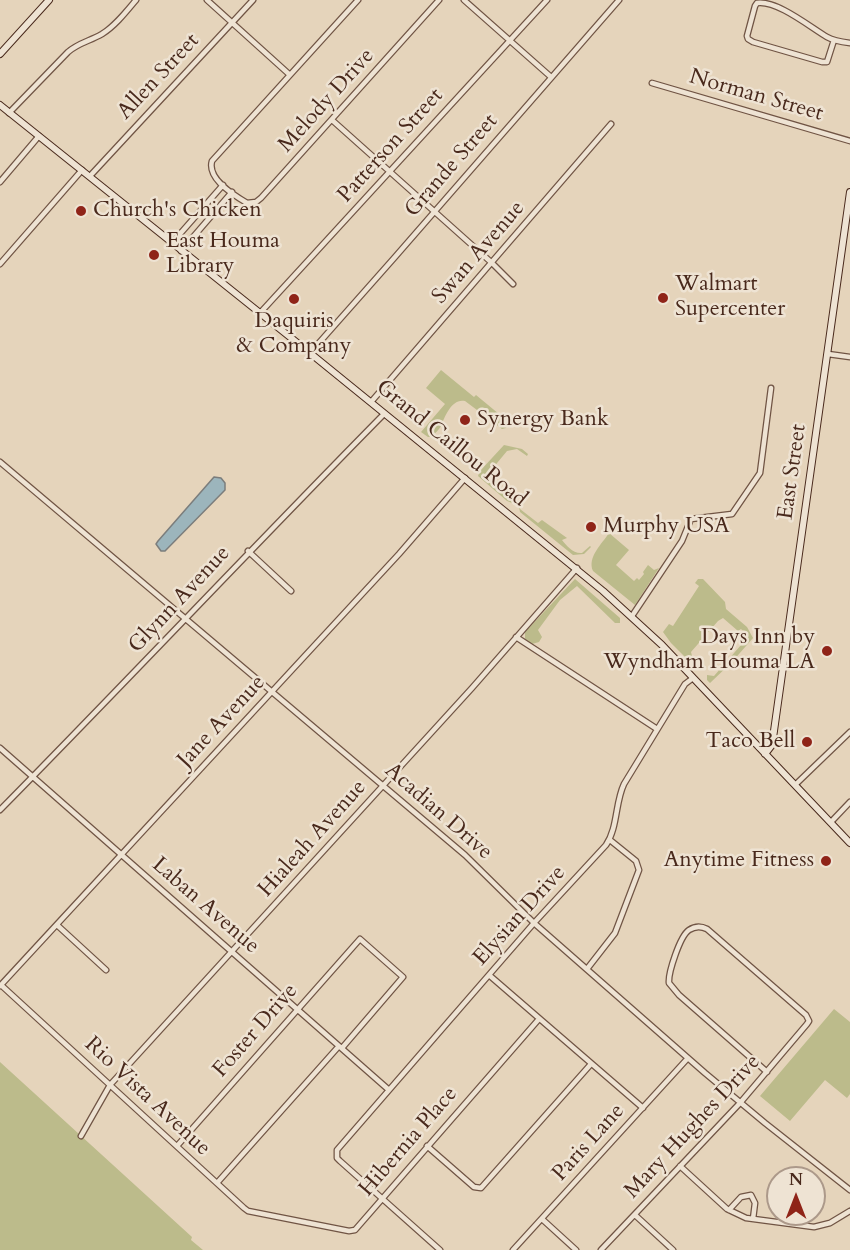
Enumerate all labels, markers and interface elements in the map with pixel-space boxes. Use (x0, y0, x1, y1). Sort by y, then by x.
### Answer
street label: Allen Street (112, 28, 206, 126)
street label: Melody Drive (273, 44, 381, 158)
street label: Norman Street (686, 64, 826, 128)
street label: Patterson Street (333, 83, 449, 209)
street label: Grande Street (400, 109, 504, 223)
street label: Swan Avenue (427, 196, 531, 310)
place label: Church's Chicken (93, 198, 262, 224)
marker: Church's Chicken (74, 204, 88, 218)
place label: East Houma Library (166, 229, 280, 280)
marker: East Houma Library (147, 248, 161, 262)
place label: Walmart Supercenter (675, 272, 785, 324)
marker: Walmart Supercenter (656, 291, 670, 305)
marker: Daquiris & Company (287, 292, 301, 306)
place label: Daquiris & Company (237, 309, 351, 360)
street label: Grand Caillou Road (370, 375, 532, 513)
place label: Synergy Bank (477, 407, 609, 433)
marker: Synergy Bank (458, 413, 472, 427)
street label: East Street (773, 423, 813, 521)
place label: Murphy USA (603, 514, 730, 540)
marker: Murphy USA (584, 520, 598, 534)
street label: Glynn Avenue (124, 541, 236, 659)
place label: Days Inn by Wyndham Houma LA (603, 625, 815, 676)
marker: Days Inn by Wyndham Houma LA (820, 644, 834, 658)
street label: Jane Avenue (173, 670, 271, 774)
place label: Taco Bell (705, 729, 795, 755)
marker: Taco Bell (800, 735, 814, 749)
street label: Acadian Drive (379, 758, 497, 866)
street label: Hialeah Avenue (254, 775, 372, 903)
place label: Anytime Fitness (664, 848, 814, 874)
street label: Laban Avenue (146, 852, 264, 960)
marker: Anytime Fitness (819, 854, 833, 868)
street label: Elysian Drive (468, 861, 572, 971)
street label: Foster Drive (208, 979, 304, 1083)
street label: Rio Vista Avenue (79, 1032, 215, 1162)
street label: Mary Hughes Drive (620, 1050, 766, 1204)
street label: Hibernia Place (354, 1082, 464, 1202)
street label: Paris Lane (547, 1099, 631, 1187)
north arrow (766, 1166, 826, 1226)
text: N (789, 1169, 803, 1191)

